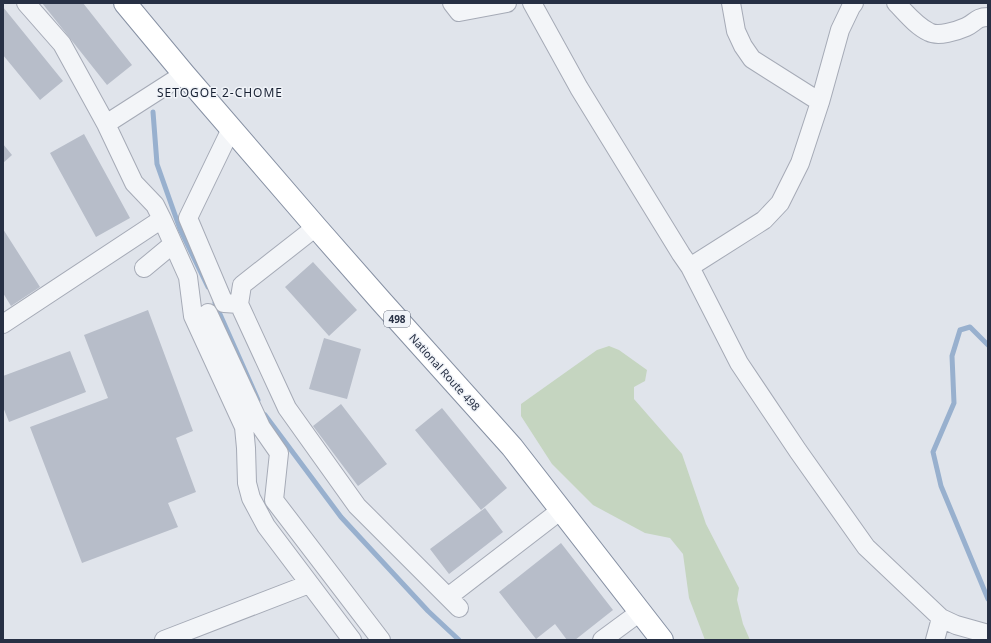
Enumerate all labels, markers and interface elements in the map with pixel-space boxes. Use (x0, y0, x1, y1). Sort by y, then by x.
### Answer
district label: SETOGOE 2-CHOME (157, 84, 283, 101)
road number: 498 (384, 311, 410, 327)
street label: National Route 498 (406, 330, 484, 414)

